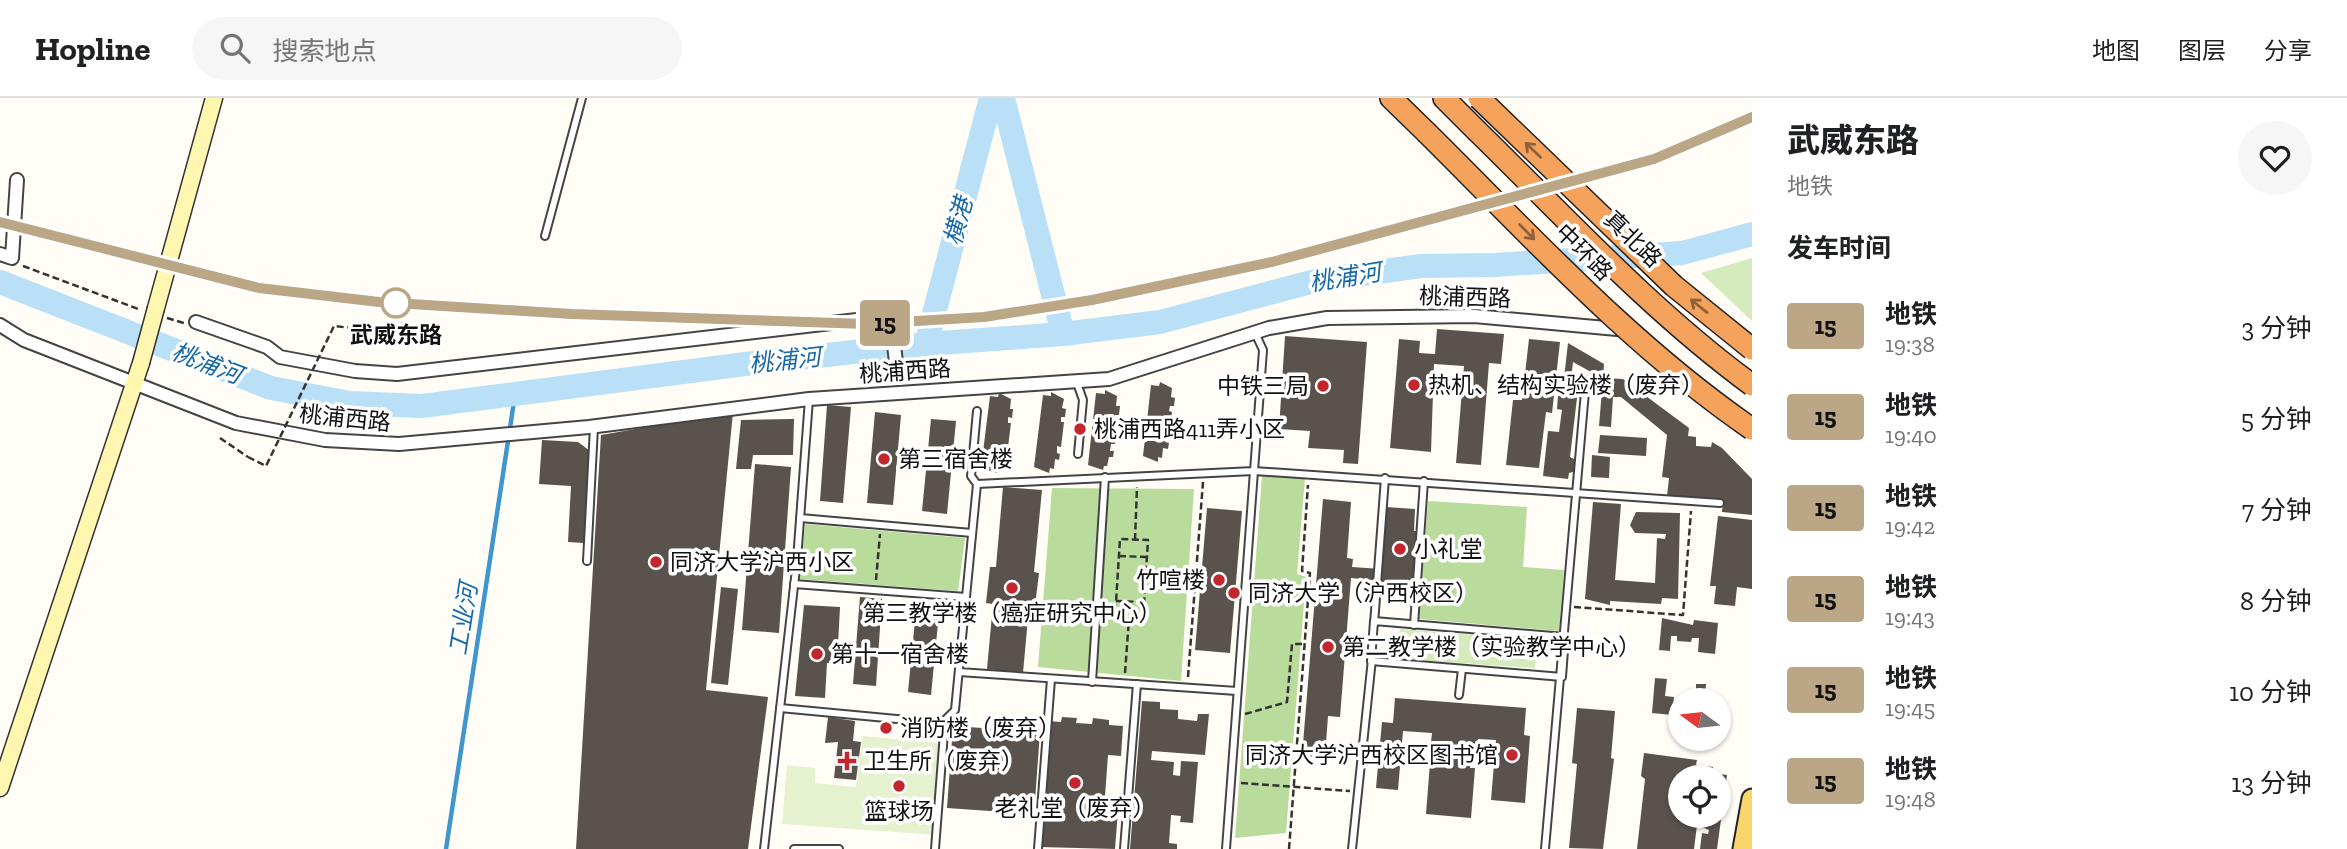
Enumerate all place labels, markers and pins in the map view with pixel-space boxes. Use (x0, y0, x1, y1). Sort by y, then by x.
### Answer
marker: 武威东路 (381, 288, 411, 318)
place label: 武威东路 (350, 321, 442, 349)
place label: 热机、结构实验楼（废弃） (1428, 371, 1704, 399)
place label: 中铁三局 (1217, 372, 1309, 400)
marker: 热机、结构实验楼（废弃） (1406, 377, 1422, 393)
marker: 中铁三局 (1315, 378, 1331, 394)
place label: 桃浦西路411弄小区 (1094, 415, 1285, 443)
marker: 桃浦西路411弄小区 (1072, 421, 1088, 437)
place label: 第三宿舍楼 (898, 445, 1013, 473)
marker: 第三宿舍楼 (876, 451, 892, 467)
place label: 小礼堂 (1414, 535, 1483, 563)
marker: 小礼堂 (1392, 541, 1408, 557)
place label: 同济大学沪西小区 (670, 548, 854, 576)
marker: 同济大学沪西小区 (648, 554, 664, 570)
place label: 竹喧楼 (1136, 566, 1205, 594)
marker: 竹喧楼 (1211, 572, 1227, 588)
place label: 同济大学（沪西校区） (1248, 579, 1478, 607)
marker: 第三教学楼（癌症研究中心） (1004, 580, 1020, 596)
marker: 同济大学（沪西校区） (1226, 585, 1242, 601)
place label: 第三教学楼（癌症研究中心） (863, 599, 1162, 627)
place label: 第二教学楼（实验教学中心） (1342, 633, 1641, 661)
marker: 第二教学楼（实验教学中心） (1320, 639, 1336, 655)
place label: 第十一宿舍楼 (831, 640, 969, 668)
marker: 第十一宿舍楼 (809, 646, 825, 662)
place label: 消防楼（废弃） (900, 714, 1061, 742)
marker: 消防楼（废弃） (878, 720, 894, 736)
place label: 同济大学沪西校区图书馆 (1245, 741, 1498, 769)
place label: 卫生所（废弃） (863, 747, 1024, 775)
marker: 同济大学沪西校区图书馆 (1504, 747, 1520, 763)
marker: 卫生所（废弃） (837, 751, 857, 771)
marker: 老礼堂（废弃） (1067, 775, 1083, 791)
marker: 篮球场 (891, 778, 907, 794)
place label: 老礼堂（废弃） (995, 794, 1156, 822)
place label: 篮球场 (865, 797, 934, 825)

